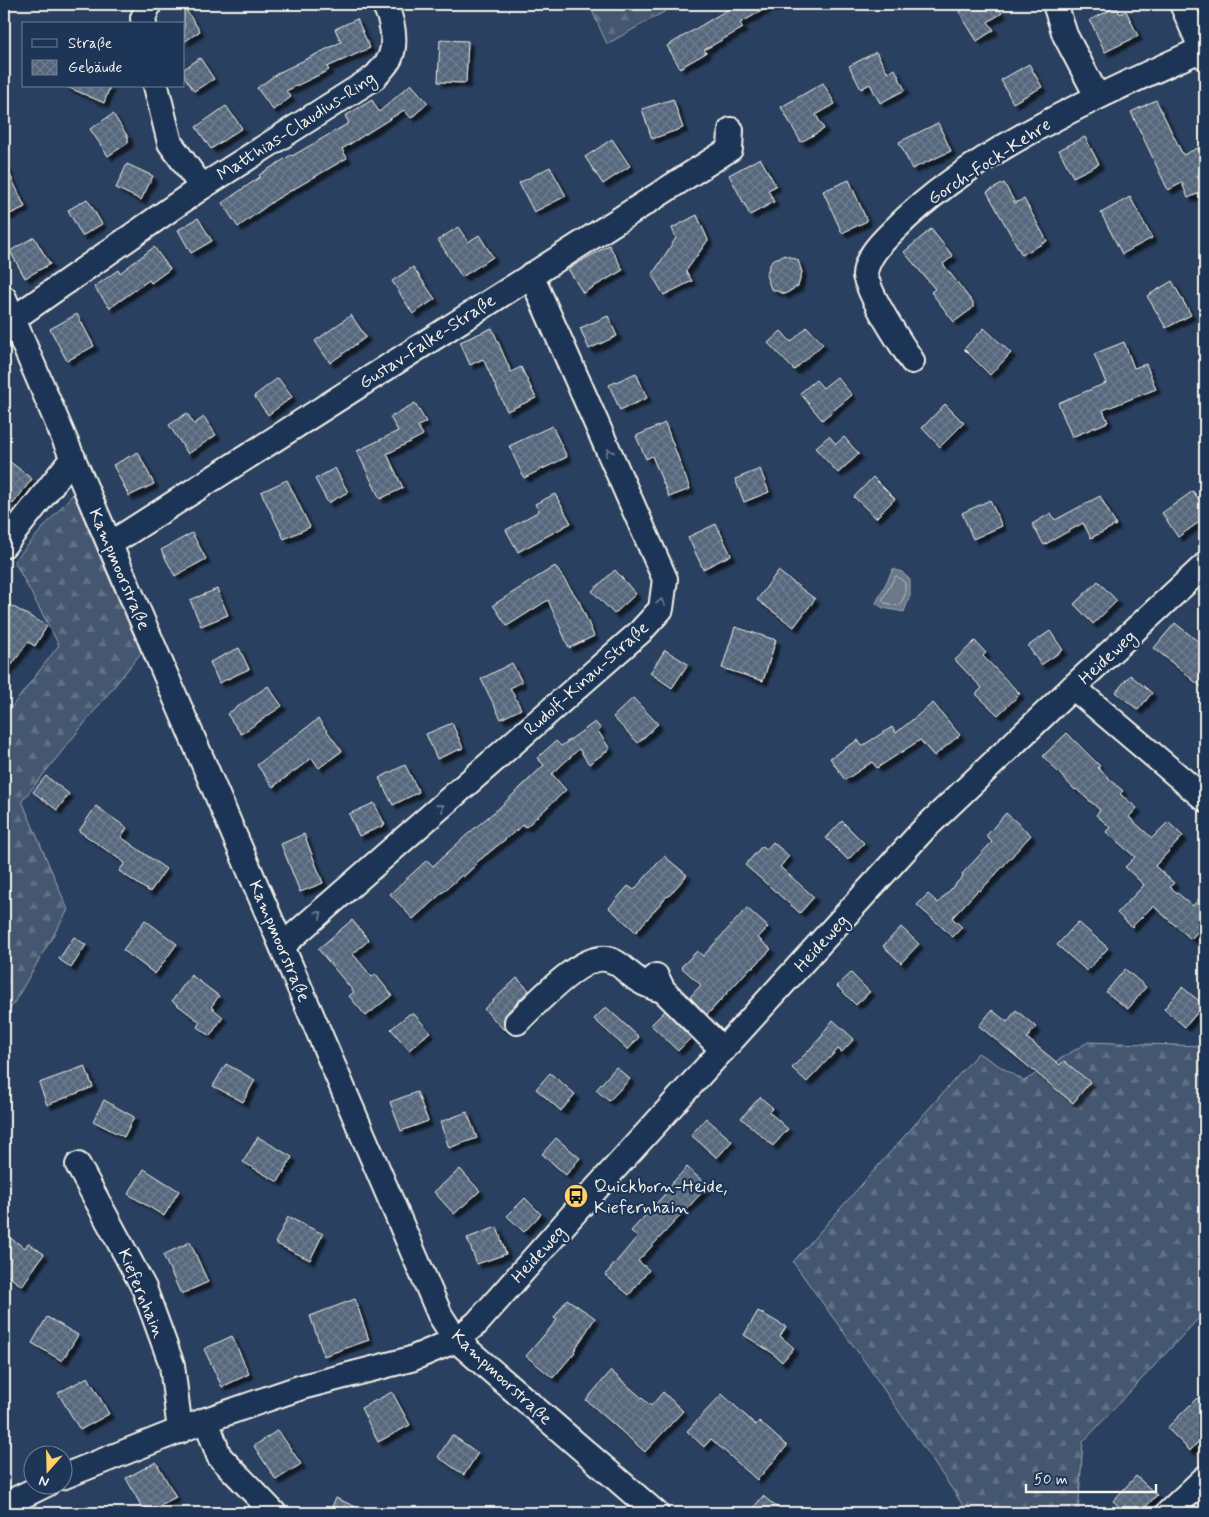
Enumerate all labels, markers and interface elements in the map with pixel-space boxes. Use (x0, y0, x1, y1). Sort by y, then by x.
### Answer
legend (22, 22, 185, 88)
text: Straße (68, 34, 112, 54)
text: Gebäude (68, 58, 122, 78)
street label: Matthias-Claudius-Ring (213, 66, 381, 188)
street label: Gorch-Fock-Kehre (923, 113, 1056, 211)
street label: Gustav-Falke-Straße (355, 289, 501, 395)
one-way arrow (605, 448, 616, 457)
street label: Kampmoorstraße (83, 505, 156, 634)
one-way arrow (655, 598, 666, 606)
street label: Rudolf-Kinau-Straße (519, 616, 654, 741)
street label: Heideweg (1074, 625, 1142, 691)
one-way arrow (435, 803, 444, 812)
street label: Kampmoorstraße (243, 877, 316, 1006)
street label: Heideweg (789, 909, 855, 979)
one-way arrow (313, 910, 322, 919)
place label: Quickborn-Heide, Kiefernhain (594, 1175, 728, 1220)
bus stop icon: Quickborn-Heide, Kiefernhain (563, 1183, 589, 1209)
street label: Heideweg (506, 1220, 572, 1290)
street label: Kiefernhain (112, 1245, 171, 1342)
street label: Kampmoorstraße (446, 1325, 557, 1431)
north arrow (22, 1444, 72, 1494)
scale bar (1026, 1462, 1156, 1494)
text: 50 m (1034, 1470, 1068, 1490)
text: N (36, 1471, 51, 1491)

